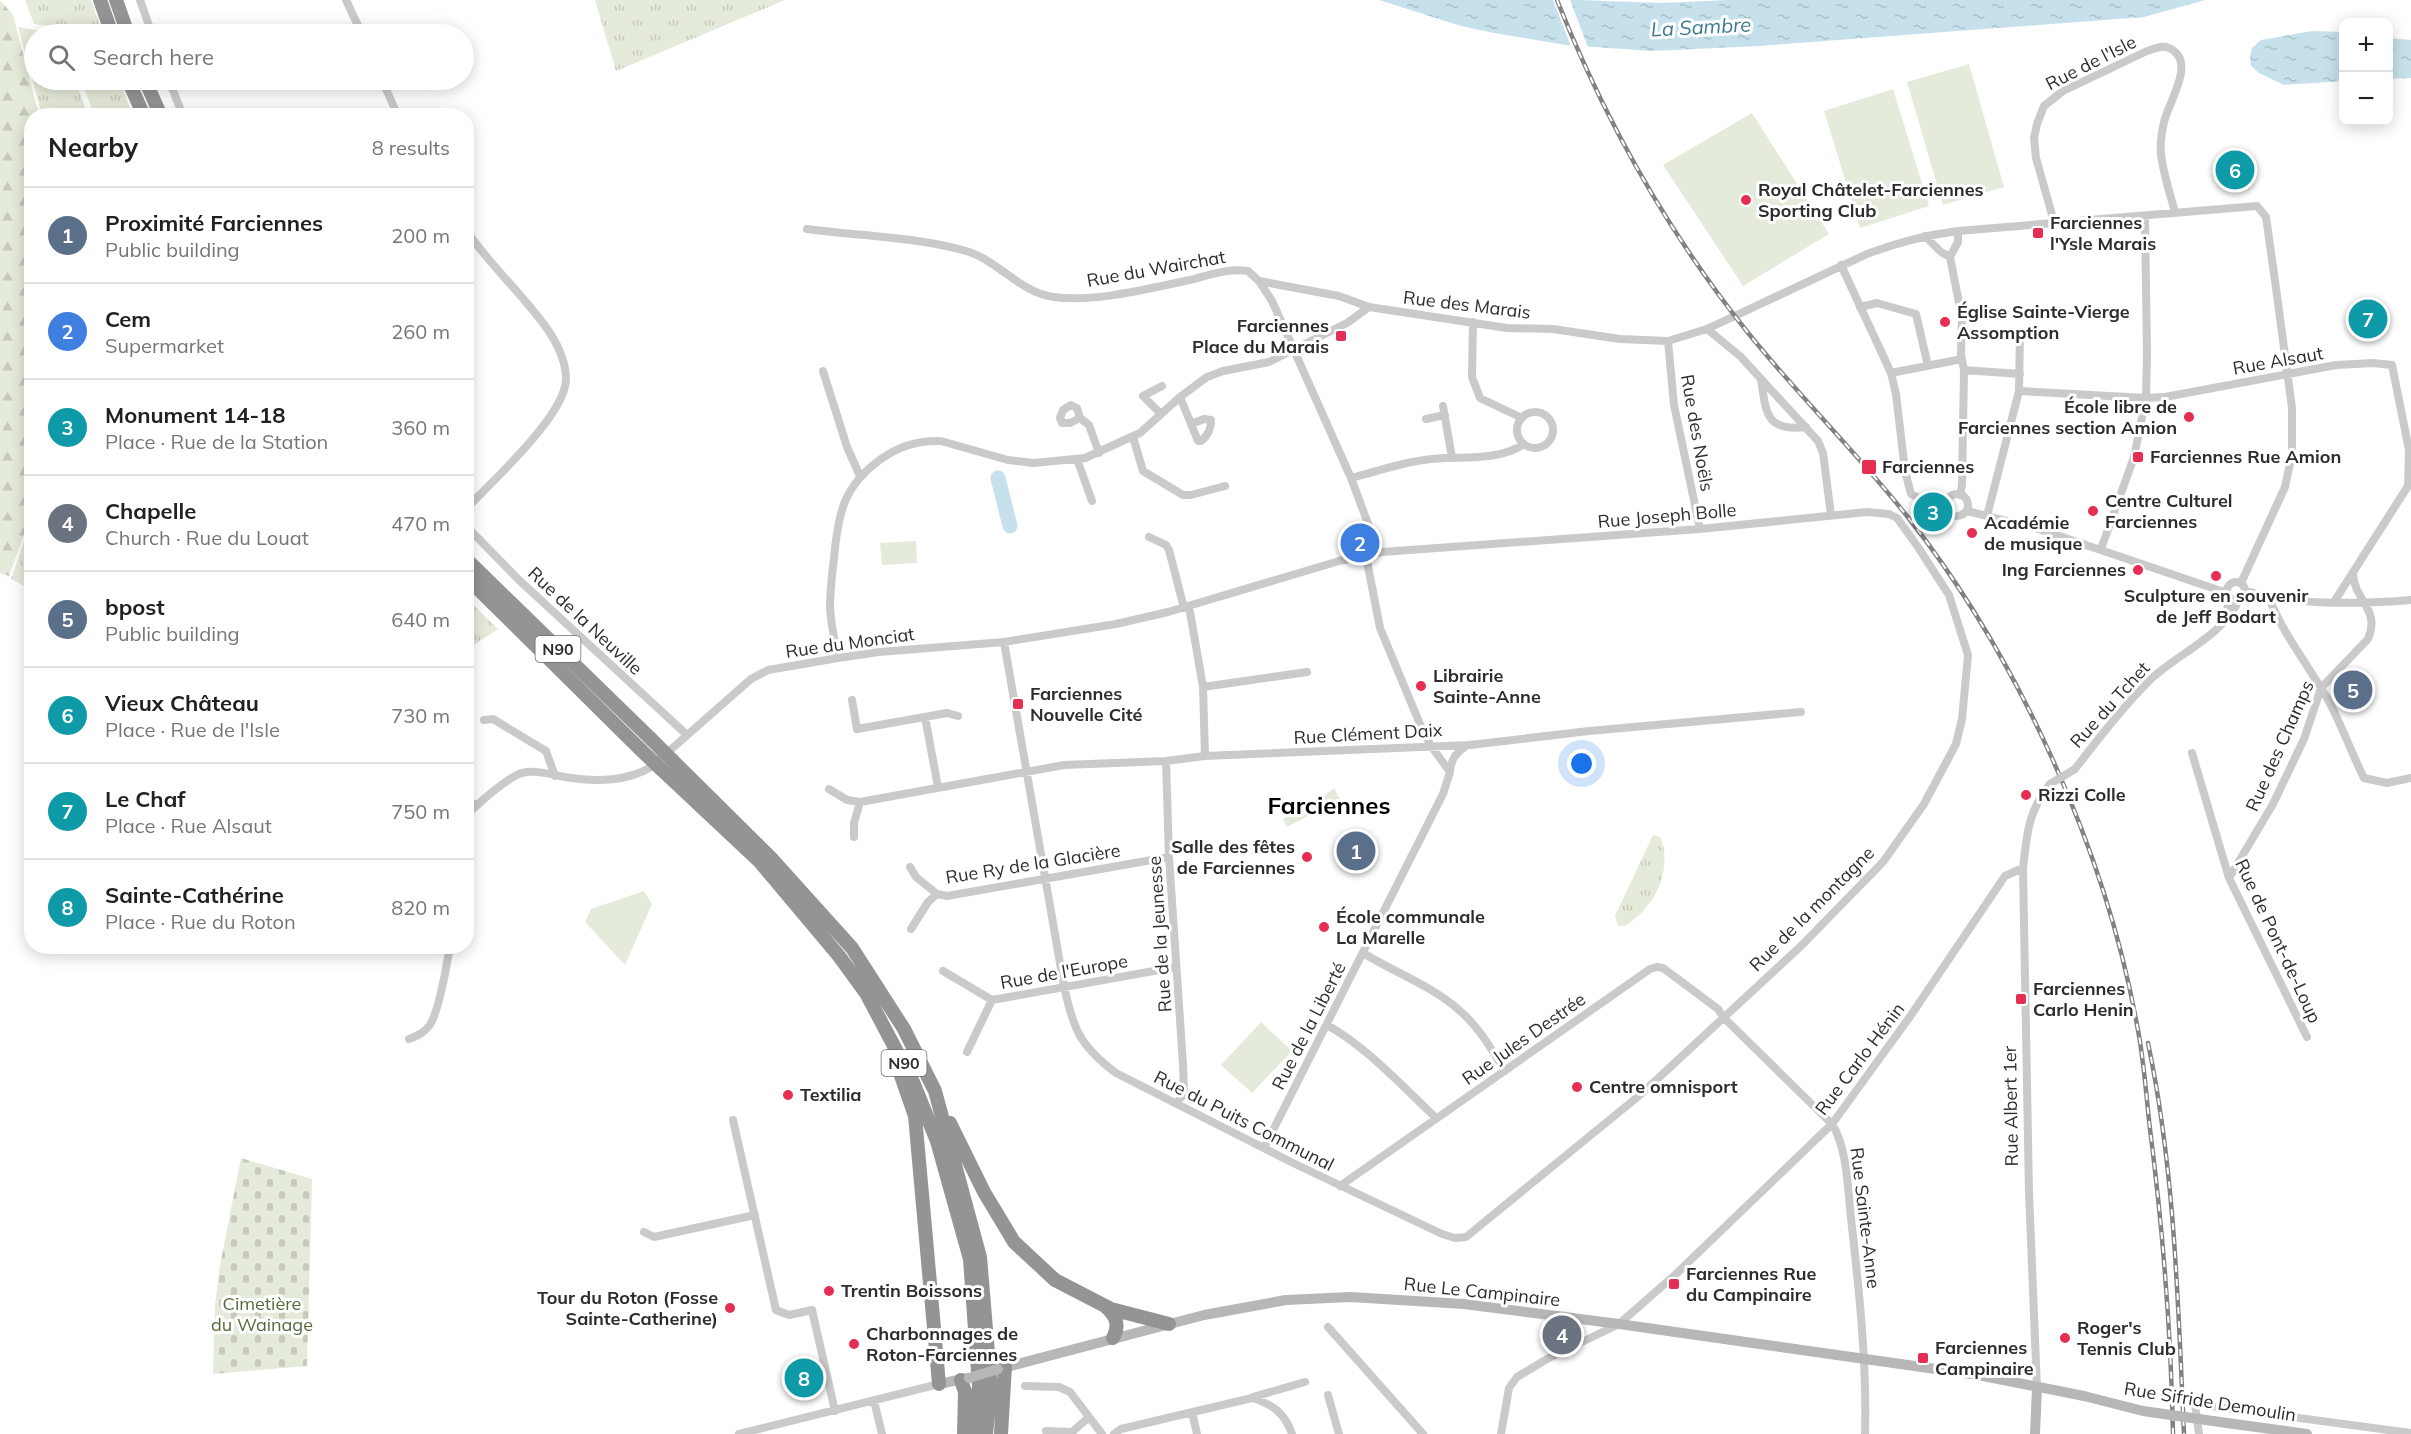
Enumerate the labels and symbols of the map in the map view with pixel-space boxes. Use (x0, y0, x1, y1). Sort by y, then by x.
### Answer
water label: La Sambre (1650, 11, 1752, 42)
street label: Rue de l'Isle (2042, 30, 2140, 95)
pin: 6 (2216, 148, 2254, 192)
place label: Royal Châtelet-Farciennes Sporting Club (1758, 178, 1984, 222)
marker: Royal Châtelet-Farciennes Sporting Club (1739, 193, 1753, 207)
place label: Farciennes l'Ysle Marais (2050, 211, 2156, 255)
marker: Farciennes l'Ysle Marais (2031, 226, 2045, 240)
street label: Rue du Wairchat (1085, 245, 1227, 292)
street label: Rue des Marais (1402, 285, 1532, 324)
pin: 7 (2348, 296, 2388, 342)
place label: Église Sainte-Vierge Assomption (1957, 300, 2130, 344)
place label: Farciennes Place du Marais (1192, 314, 1329, 358)
marker: Église Sainte-Vierge Assomption (1938, 315, 1952, 329)
marker: Farciennes Place du Marais (1334, 329, 1348, 343)
street label: Rue Alsaut (2231, 341, 2325, 380)
street label: Rue des Noëls (1676, 373, 1719, 493)
place label: École libre de Farciennes section Amion (1958, 395, 2177, 439)
marker: École libre de Farciennes section Amion (2182, 410, 2196, 424)
place label: Farciennes Rue Amion (2150, 445, 2341, 468)
marker: Farciennes Rue Amion (2131, 450, 2145, 464)
place label: Farciennes (1882, 455, 1974, 478)
marker: Farciennes (1860, 458, 1878, 476)
place label: Centre Culturel Farciennes (2105, 489, 2233, 533)
pin: 3 (1914, 490, 1952, 534)
street label: Rue Joseph Bolle (1597, 498, 1737, 533)
marker: Centre Culturel Farciennes (2086, 504, 2100, 518)
place label: Académie de musique (1984, 511, 2082, 555)
pin: 2 (1340, 520, 1380, 566)
marker: Académie de musique (1965, 526, 1979, 540)
place label: Ing Farciennes (2002, 558, 2126, 581)
street label: Rue de la Neuville (523, 562, 647, 680)
marker: Ing Farciennes (2131, 563, 2145, 577)
marker: Sculpture en souvenir de Jeff Bodart (2209, 569, 2223, 583)
place label: Sculpture en souvenir de Jeff Bodart (2124, 584, 2309, 628)
street label: Rue du Monciat (784, 622, 916, 663)
road number: N90 (536, 636, 580, 662)
street label: Rue du Tchet (2065, 657, 2154, 753)
place label: Librairie Sainte-Anne (1433, 664, 1541, 708)
pin: 5 (2334, 668, 2372, 712)
street label: Rue des Champs (2240, 677, 2319, 815)
marker: Librairie Sainte-Anne (1414, 679, 1428, 693)
place label: Farciennes Nouvelle Cité (1030, 682, 1142, 726)
marker: Farciennes Nouvelle Cité (1011, 697, 1025, 711)
street label: Rue Clément Daix (1293, 718, 1443, 749)
your location (1567, 749, 1596, 778)
place label: Rizzi Colle (2038, 783, 2126, 806)
marker: Rizzi Colle (2019, 788, 2033, 802)
district label: Farciennes (1268, 790, 1391, 820)
pin: 1 (1336, 828, 1376, 874)
place label: Salle des fêtes de Farciennes (1171, 835, 1295, 879)
street label: Rue Ry de la Glacière (944, 838, 1122, 889)
street label: Rue de la montagne (1744, 841, 1879, 976)
marker: Salle des fêtes de Farciennes (1300, 850, 1314, 864)
street label: Rue de la Jeunesse (1143, 855, 1176, 1013)
street label: Rue de Pont-de-Loup (2230, 855, 2327, 1027)
place label: École communale La Marelle (1336, 905, 1485, 949)
marker: École communale La Marelle (1317, 920, 1331, 934)
street label: Rue de l'Europe (998, 949, 1130, 994)
street label: Rue de la Liberté (1267, 958, 1351, 1093)
place label: Farciennes Carlo Henin (2033, 977, 2134, 1021)
street label: Rue Jules Destrée (1457, 987, 1590, 1090)
marker: Farciennes Carlo Henin (2014, 992, 2028, 1006)
street label: Rue Carlo Hénin (1810, 998, 1909, 1119)
street label: Rue Albert 1er (1998, 1045, 2023, 1166)
road number: N90 (882, 1050, 926, 1076)
street label: Rue du Puits Communal (1150, 1065, 1338, 1176)
place label: Centre omnisport (1589, 1075, 1738, 1098)
marker: Centre omnisport (1570, 1080, 1584, 1094)
place label: Textilia (800, 1083, 862, 1106)
marker: Textilia (781, 1088, 795, 1102)
street label: Rue Sainte-Anne (1845, 1146, 1886, 1290)
place label: Farciennes Rue du Campinaire (1686, 1262, 1817, 1306)
street label: Rue Le Campinaire (1403, 1272, 1561, 1311)
marker: Farciennes Rue du Campinaire (1667, 1277, 1681, 1291)
place label: Trentin Boissons (841, 1279, 982, 1302)
marker: Trentin Boissons (822, 1284, 836, 1298)
place label: Tour du Roton (Fosse Sainte-Catherine) (537, 1286, 718, 1330)
park label: Cimetière du Wainage (211, 1292, 313, 1336)
marker: Tour du Roton (Fosse Sainte-Catherine) (723, 1301, 737, 1315)
pin: 4 (1542, 1312, 1582, 1358)
place label: Roger's Tennis Club (2077, 1316, 2176, 1360)
place label: Charbonnages de Roton-Farciennes (866, 1322, 1018, 1366)
marker: Roger's Tennis Club (2058, 1331, 2072, 1345)
place label: Farciennes Campinaire (1935, 1336, 2034, 1380)
marker: Charbonnages de Roton-Farciennes (847, 1337, 861, 1351)
marker: Farciennes Campinaire (1916, 1351, 1930, 1365)
pin: 8 (784, 1356, 824, 1400)
street label: Rue Sifride Demoulin (2122, 1377, 2298, 1426)

